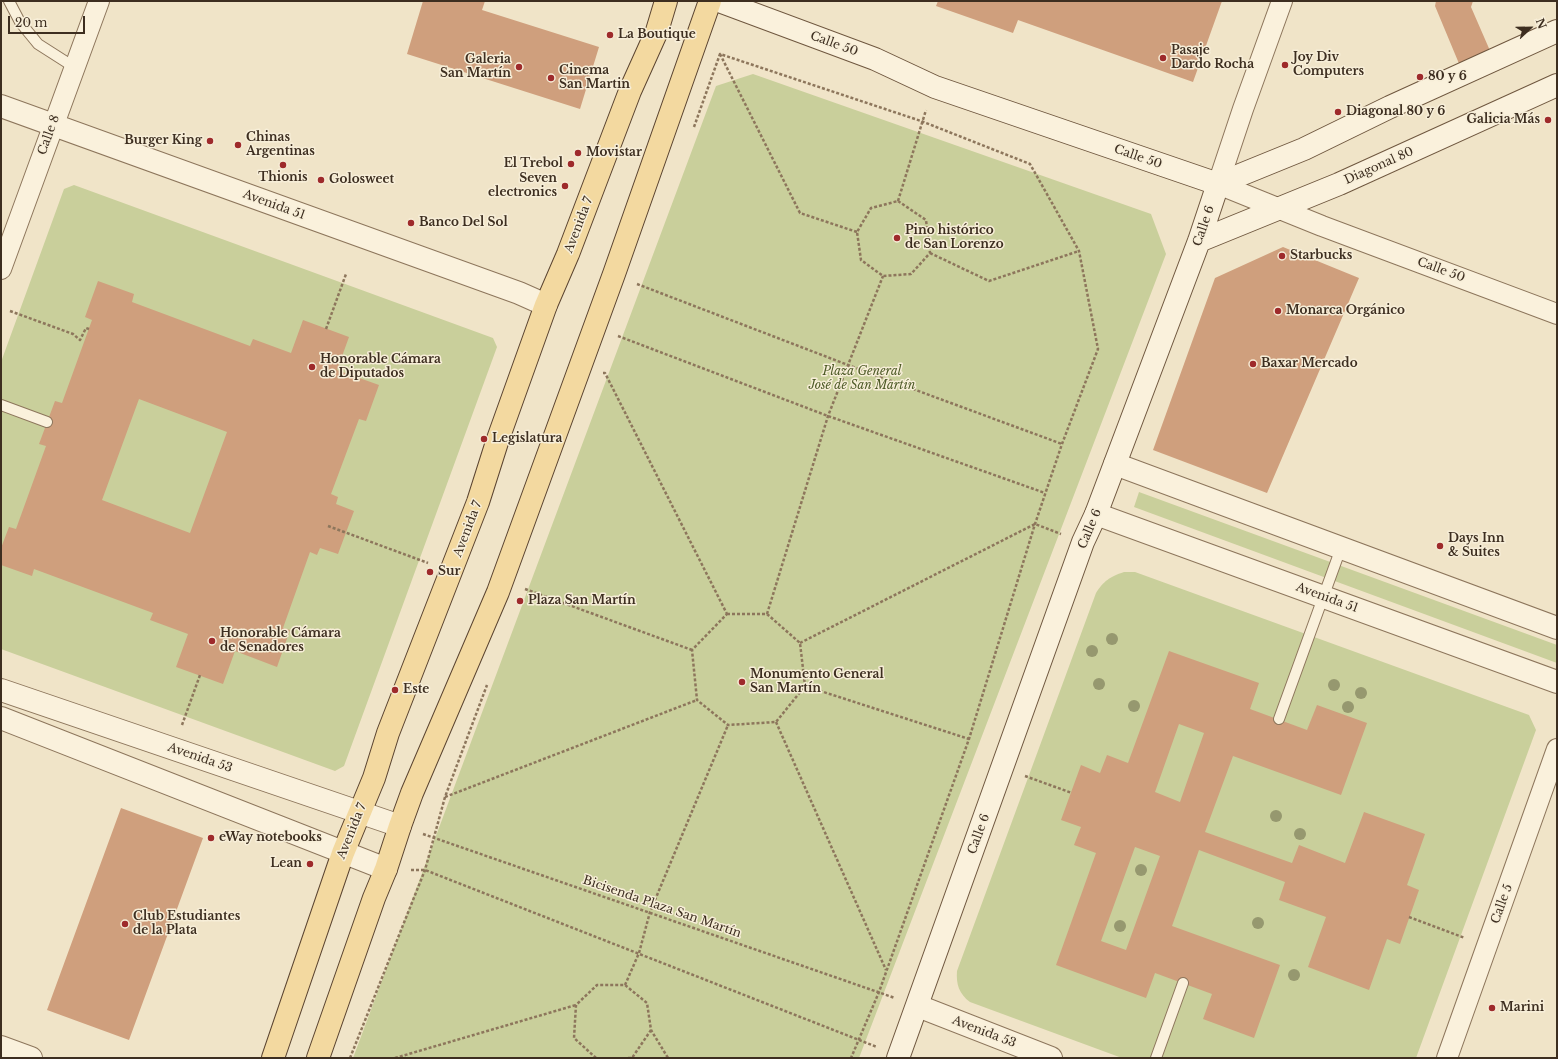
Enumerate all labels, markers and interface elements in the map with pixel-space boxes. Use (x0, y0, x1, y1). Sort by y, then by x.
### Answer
scale bar (10, 8, 87, 34)
north arrow (1510, 8, 1550, 48)
text: 20 m (15, 15, 47, 30)
text: N (1533, 16, 1550, 31)
place label: La Boutique (618, 28, 696, 42)
street label: Calle 50 (808, 29, 860, 59)
marker: La Boutique (605, 30, 615, 40)
place label: Pasaje Dardo Rocha (1171, 44, 1254, 72)
place label: Joy Div Computers (1293, 51, 1364, 79)
place label: Galeria San Martín (440, 53, 511, 81)
marker: Pasaje Dardo Rocha (1158, 53, 1168, 63)
marker: Joy Div Computers (1280, 60, 1290, 70)
marker: Galeria San Martín (514, 62, 524, 72)
place label: Cinema San Martin (559, 64, 630, 92)
place label: 80 y 6 (1428, 70, 1467, 84)
marker: 80 y 6 (1415, 72, 1425, 82)
marker: Cinema San Martin (546, 73, 556, 83)
place label: Diagonal 80 y 6 (1346, 105, 1445, 119)
marker: Diagonal 80 y 6 (1333, 107, 1343, 117)
street label: Calle 8 (35, 113, 63, 157)
place label: Galicia Más (1467, 113, 1540, 127)
marker: Galicia Más (1543, 115, 1553, 125)
place label: Chinas Argentinas (246, 131, 315, 159)
place label: Burger King (124, 134, 202, 148)
marker: Burger King (205, 136, 215, 146)
marker: Chinas Argentinas (233, 140, 243, 150)
street label: Calle 50 (1112, 142, 1164, 172)
street label: Diagonal 80 (1342, 144, 1416, 188)
place label: Movistar (586, 146, 642, 160)
marker: Movistar (573, 148, 583, 158)
place label: El Trebol (504, 157, 563, 171)
marker: El Trebol (566, 159, 576, 169)
marker: Thionis (278, 160, 288, 170)
place label: Thionis (258, 171, 308, 185)
place label: Seven electronics (488, 172, 557, 200)
place label: Golosweet (329, 173, 394, 187)
marker: Golosweet (316, 175, 326, 185)
marker: Seven electronics (560, 181, 570, 191)
street label: Avenida 51 (241, 187, 307, 223)
street label: Avenida 7 (562, 195, 596, 255)
street label: Calle 6 (1190, 204, 1218, 248)
place label: Banco Del Sol (419, 216, 508, 230)
marker: Banco Del Sol (406, 218, 416, 228)
place label: Pino histórico de San Lorenzo (905, 224, 1004, 252)
marker: Pino histórico de San Lorenzo (892, 233, 902, 243)
place label: Starbucks (1290, 249, 1352, 263)
marker: Starbucks (1277, 251, 1287, 261)
street label: Calle 50 (1415, 255, 1467, 285)
place label: Monarca Orgánico (1286, 304, 1405, 318)
marker: Monarca Orgánico (1273, 306, 1283, 316)
place label: Honorable Cámara de Diputados (320, 353, 441, 381)
place label: Baxar Mercado (1261, 357, 1358, 371)
marker: Baxar Mercado (1248, 359, 1258, 369)
marker: Honorable Cámara de Diputados (307, 362, 317, 372)
park label: Plaza General José de San Martín (809, 365, 915, 393)
place label: Legislatura (492, 432, 562, 446)
marker: Legislatura (479, 434, 489, 444)
street label: Avenida 7 (451, 499, 485, 559)
street label: Calle 6 (1075, 507, 1105, 551)
place label: Days Inn & Suites (1448, 532, 1504, 560)
marker: Days Inn & Suites (1435, 541, 1445, 551)
place label: Sur (438, 565, 460, 579)
marker: Sur (425, 567, 435, 577)
street label: Avenida 51 (1294, 580, 1360, 616)
place label: Plaza San Martín (528, 594, 636, 608)
marker: Plaza San Martín (515, 596, 525, 606)
place label: Honorable Cámara de Senadores (220, 627, 341, 655)
marker: Honorable Cámara de Senadores (207, 636, 217, 646)
place label: Monumento General San Martín (750, 668, 884, 696)
marker: Monumento General San Martín (737, 677, 747, 687)
place label: Este (403, 683, 429, 697)
marker: Este (390, 685, 400, 695)
street label: Avenida 53 (166, 740, 234, 776)
street label: Avenida 7 (334, 801, 370, 861)
street label: Calle 6 (965, 812, 993, 856)
place label: eWay notebooks (219, 831, 322, 845)
marker: eWay notebooks (206, 833, 216, 843)
place label: Lean (270, 857, 302, 871)
marker: Lean (305, 859, 315, 869)
street label: Bicisenda Plaza San Martín (581, 873, 743, 941)
street label: Calle 5 (1488, 882, 1516, 926)
place label: Club Estudiantes de la Plata (133, 910, 240, 938)
marker: Club Estudiantes de la Plata (120, 919, 130, 929)
place label: Marini (1500, 1001, 1544, 1015)
marker: Marini (1487, 1003, 1497, 1013)
street label: Avenida 53 (950, 1013, 1018, 1051)

